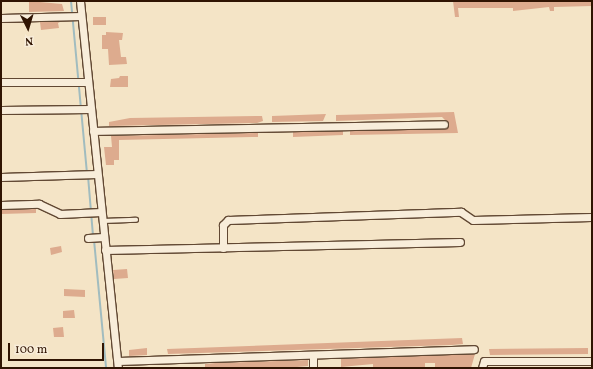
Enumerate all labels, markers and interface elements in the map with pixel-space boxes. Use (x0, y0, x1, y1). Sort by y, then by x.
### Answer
north arrow (8, 8, 48, 48)
text: N (24, 33, 34, 48)
scale bar (10, 335, 106, 361)
text: 100 m (15, 342, 47, 358)

